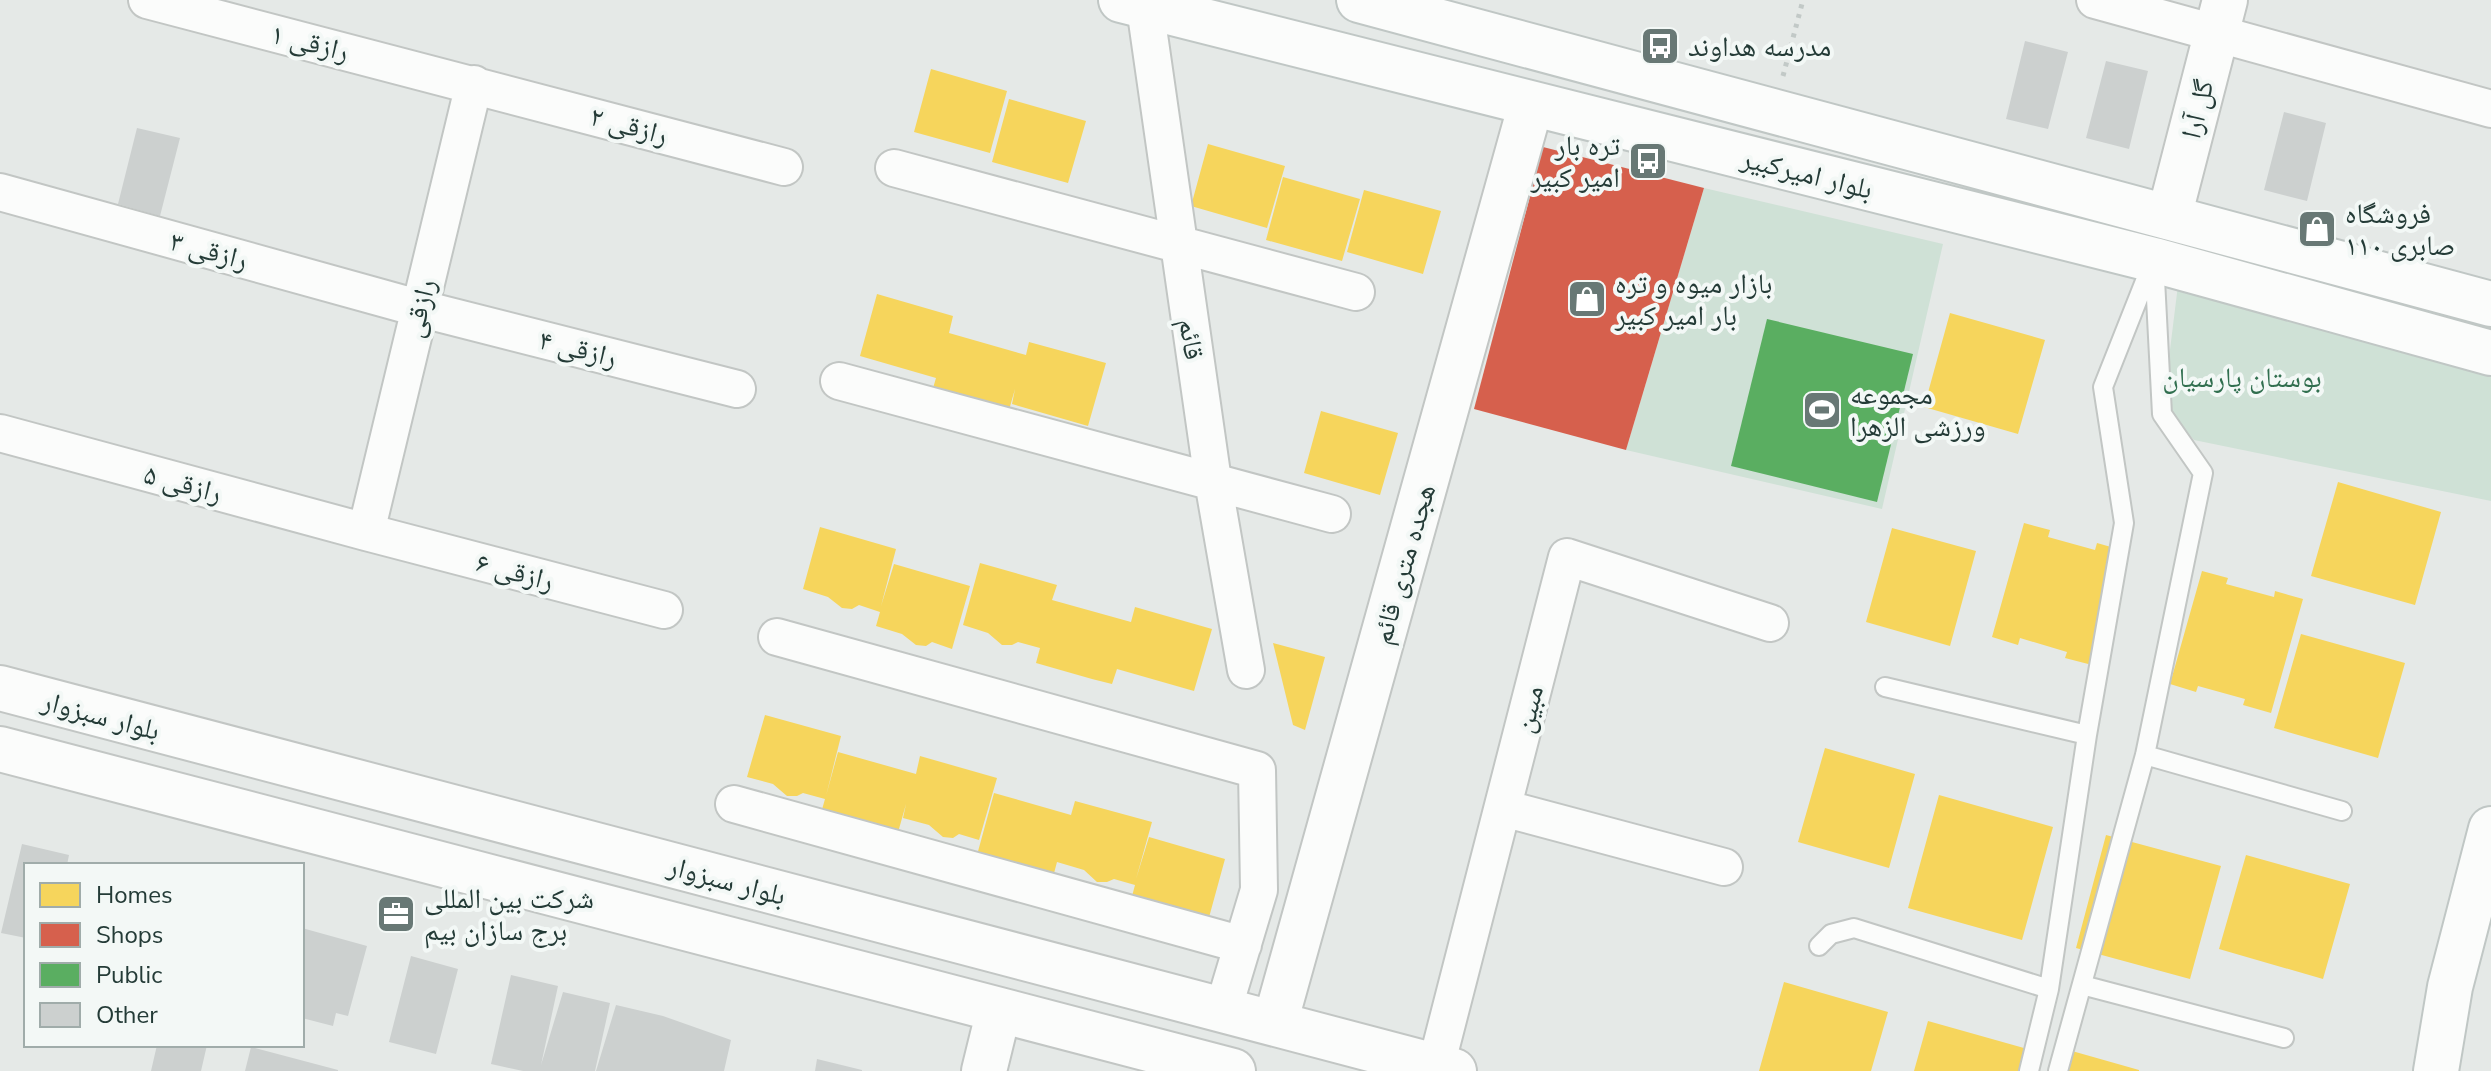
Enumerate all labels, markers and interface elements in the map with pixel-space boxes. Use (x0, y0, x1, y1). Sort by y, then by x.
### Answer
street label: رازقی ۱ (267, 15, 353, 71)
bus stop icon: مدرسه هداوند (1639, 25, 1681, 67)
place label: مدرسه هداوند (1688, 28, 1831, 66)
street label: گل آرا (2172, 75, 2224, 143)
street label: رازقی ۲ (586, 97, 672, 155)
place label: تره بار امیر کبیر (1530, 127, 1620, 197)
street label: بلوار امیرکبیر (1736, 139, 1877, 209)
bus stop icon: تره بار امیر کبیر (1627, 140, 1669, 182)
place label: فروشگاه صابری ۱۱۰ (2345, 195, 2455, 265)
shop icon: فروشگاه صابری ۱۱۰ (2296, 208, 2338, 250)
street label: رازقی ۳ (166, 222, 252, 280)
place label: بازار میوه و تره بار امیر کبیر (1614, 265, 1772, 335)
street label: رازقی (394, 275, 446, 342)
shop icon: بازار میوه و تره بار امیر کبیر (1566, 278, 1608, 320)
street label: قائم (1169, 316, 1213, 363)
street label: رازقی ۴ (535, 321, 621, 377)
park label: بوستان پارسیان (2162, 359, 2322, 397)
place label: مجموعه ورزشی الزهرا (1850, 376, 1986, 446)
sports icon: مجموعه ورزشی الزهرا (1801, 389, 1843, 431)
street label: رازقی ۵ (140, 455, 226, 513)
street label: هجده متری قائم (1363, 480, 1445, 649)
street label: رازقی ۶ (472, 543, 558, 601)
street label: بلوار سبزوار (37, 682, 164, 750)
street label: مبین (1505, 682, 1553, 737)
street label: بلوار سبزوار (663, 847, 790, 915)
legend (24, 863, 304, 1047)
text: Homes (96, 879, 172, 911)
place label: شرکت بین المللی برج سازان بیم (424, 880, 594, 950)
office icon: شرکت بین المللی برج سازان بیم (375, 893, 417, 935)
text: Shops (96, 919, 163, 951)
text: Public (96, 959, 162, 991)
text: Other (96, 999, 158, 1031)

